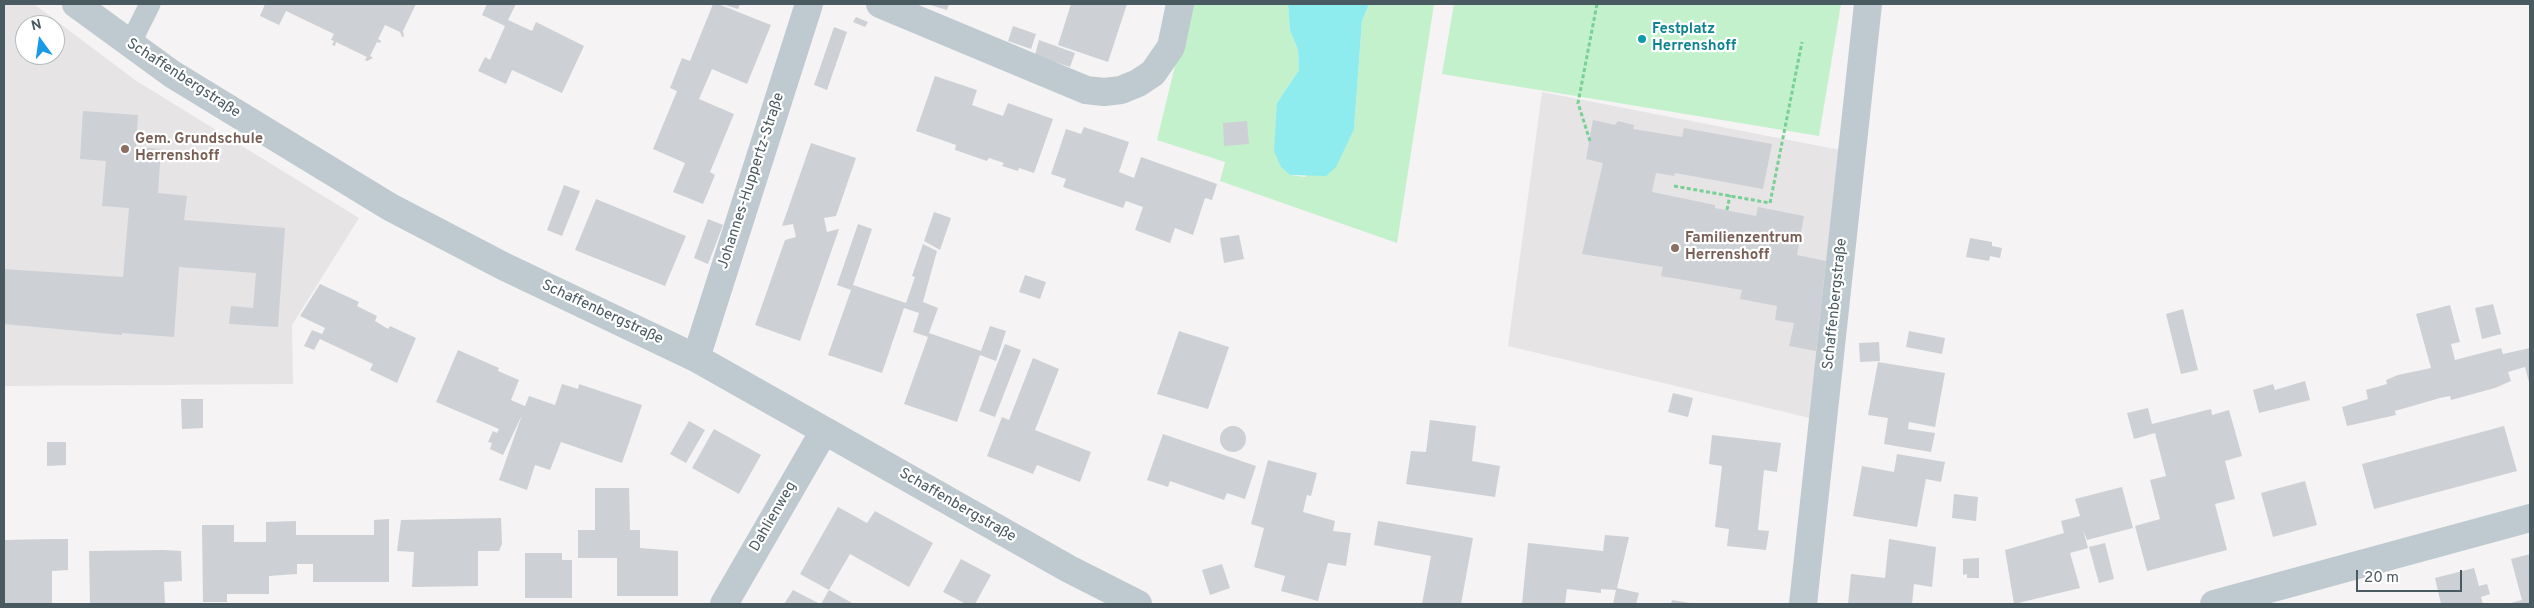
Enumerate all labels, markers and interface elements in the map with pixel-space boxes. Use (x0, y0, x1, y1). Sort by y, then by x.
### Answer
north arrow (15, 15, 65, 65)
text: N (30, 16, 43, 35)
place label: Festplatz Herrenshoff (1652, 21, 1736, 56)
marker: Festplatz Herrenshoff (1636, 33, 1648, 45)
street label: Schaffenbergstraße (123, 36, 243, 122)
street label: Johannes-Huppertz-Straße (715, 91, 789, 271)
place label: Gem. Grundschule Herrenshoff (135, 131, 263, 166)
marker: Gem. Grundschule Herrenshoff (119, 143, 131, 155)
place label: Familienzentrum Herrenshoff (1685, 230, 1803, 265)
street label: Schaffenbergstraße (1820, 237, 1852, 371)
marker: Familienzentrum Herrenshoff (1669, 242, 1681, 254)
street label: Schaffenbergstraße (538, 277, 666, 349)
street label: Schaffenbergstraße (895, 465, 1019, 547)
street label: Dahlienweg (747, 479, 801, 555)
scale bar (2359, 560, 2465, 592)
text: 20 m (2364, 569, 2399, 588)

